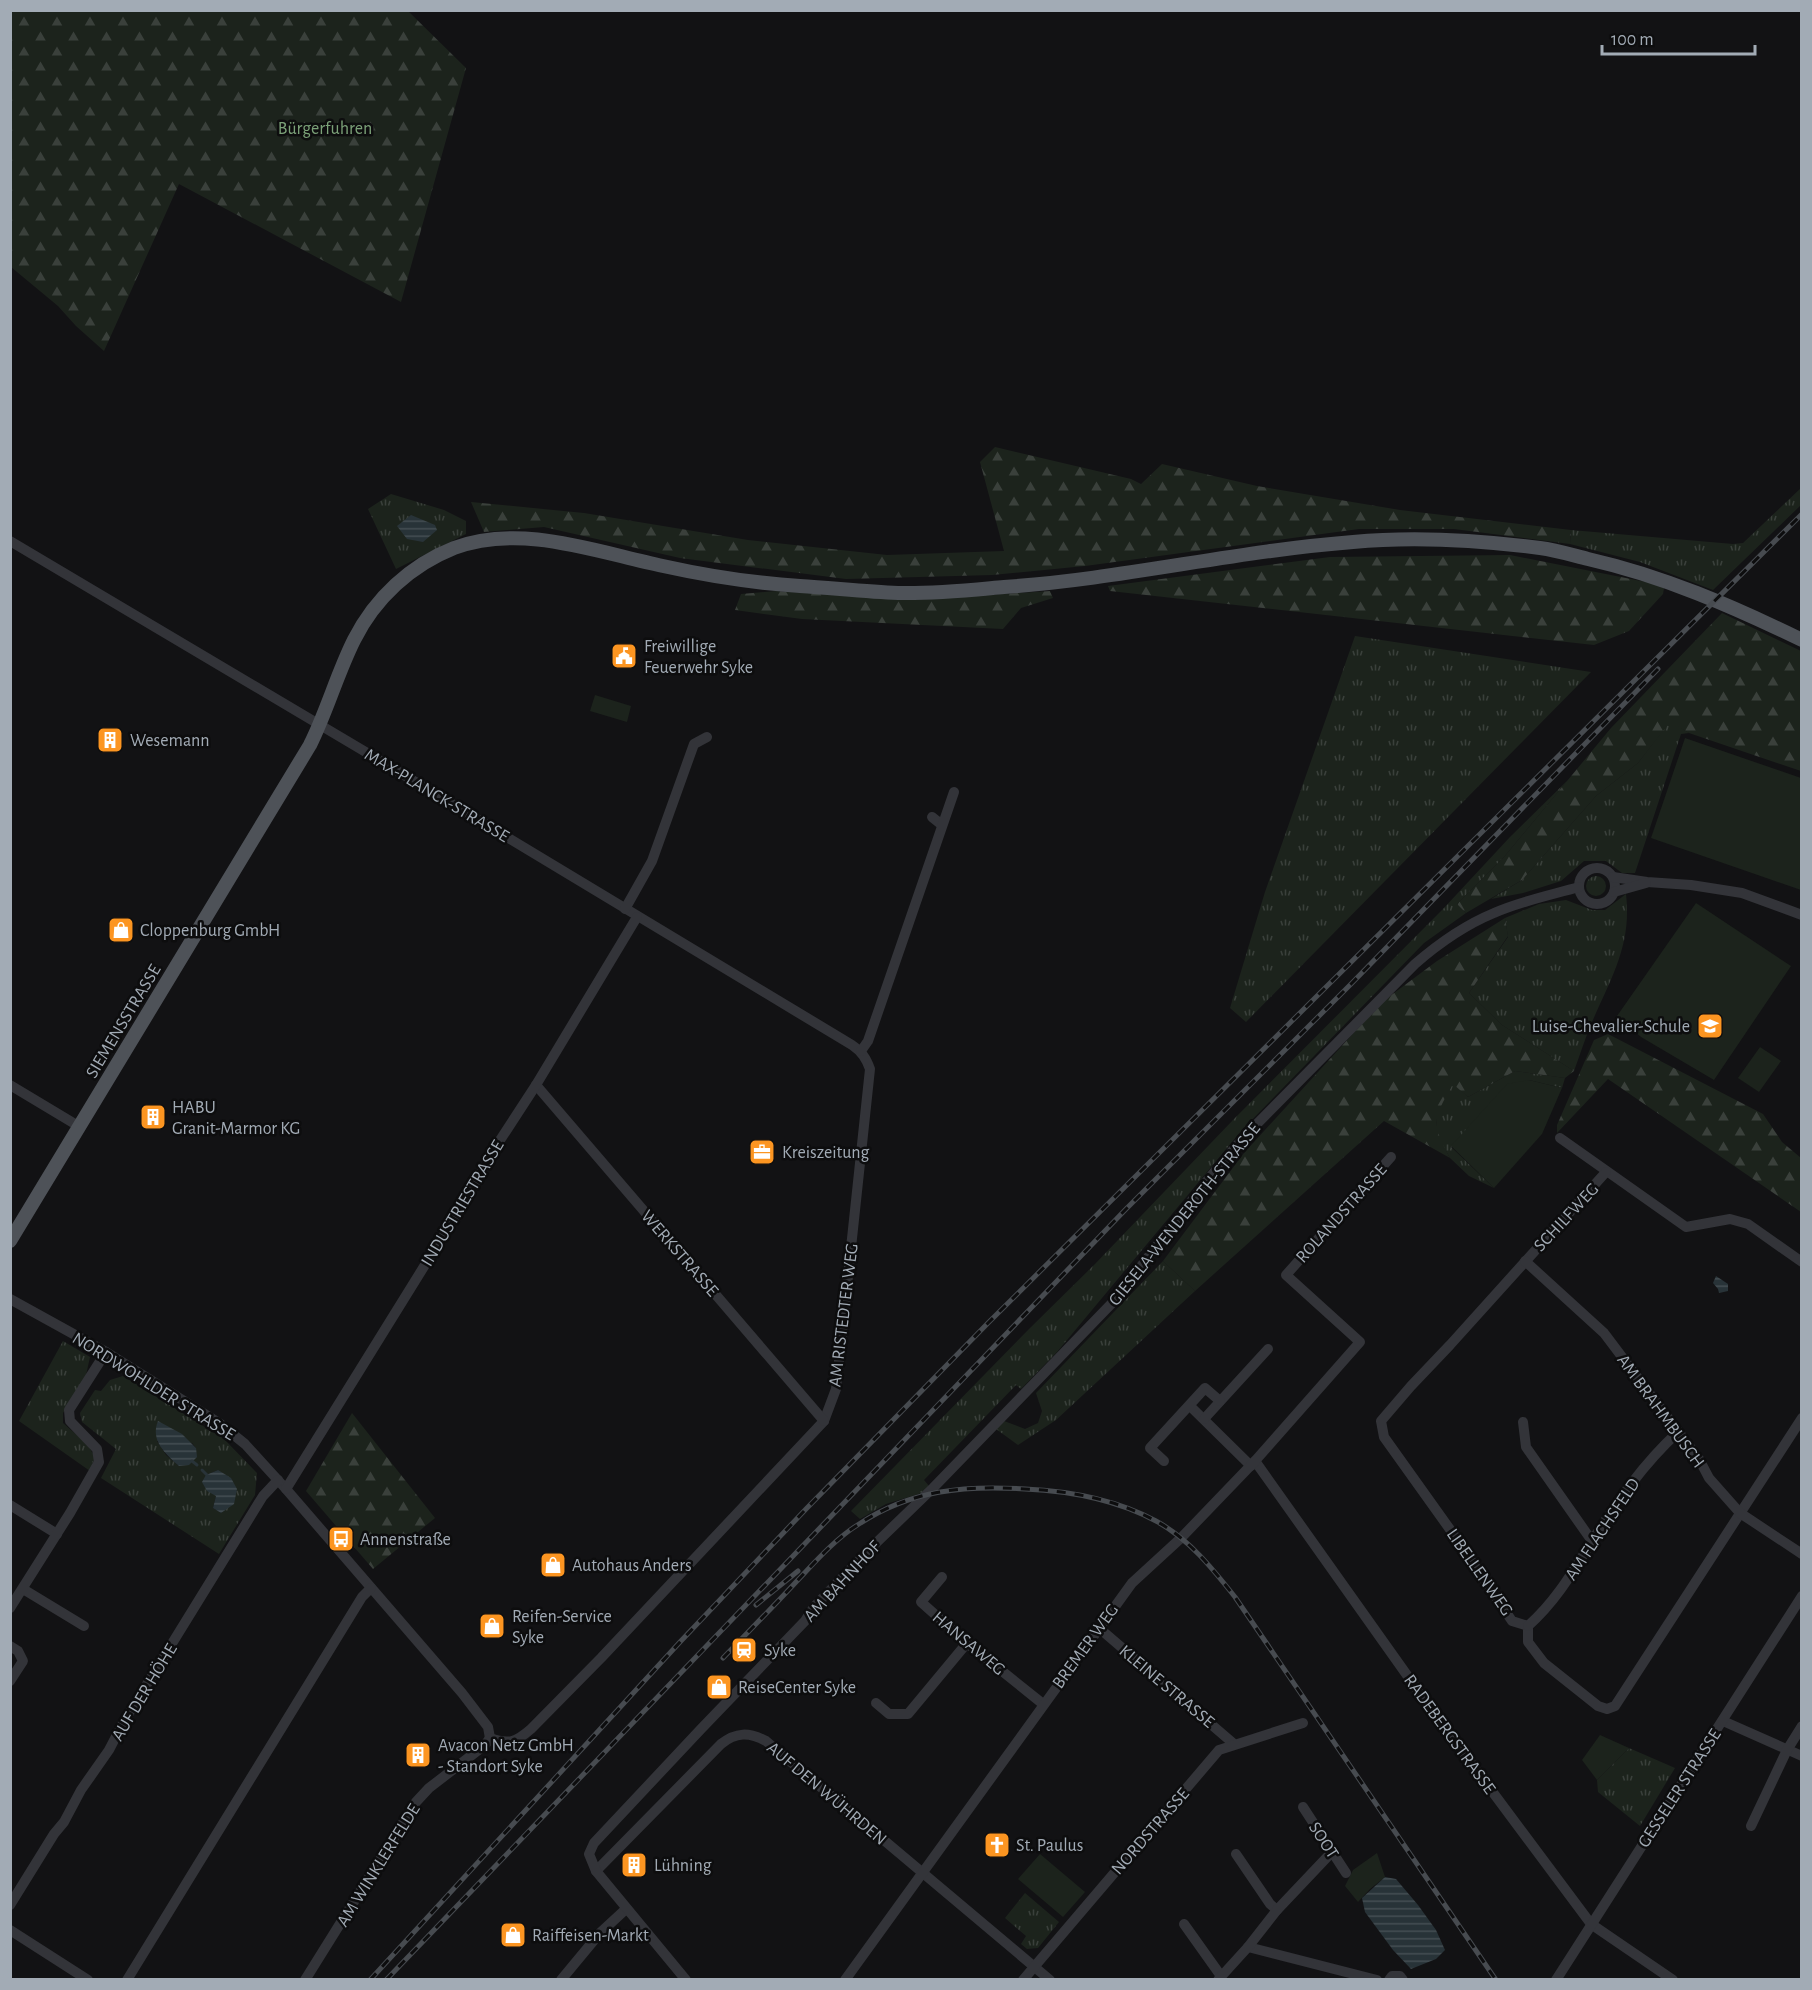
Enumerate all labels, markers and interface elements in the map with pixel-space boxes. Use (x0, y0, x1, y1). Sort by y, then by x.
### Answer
scale bar (1602, 18, 1755, 56)
text: 100 m (1611, 31, 1654, 49)
park label: Bürgerfuhren (278, 120, 372, 138)
place label: Freiwillige Feuerwehr Syke (644, 638, 753, 677)
public building icon: Freiwillige Feuerwehr Syke (609, 641, 639, 671)
building icon: Wesemann (95, 725, 125, 755)
place label: Wesemann (130, 732, 209, 750)
street label: MAX-PLANCK-STRASSE (361, 746, 512, 846)
shop icon: Cloppenburg GmbH (106, 915, 136, 945)
place label: Cloppenburg GmbH (140, 922, 280, 940)
street label: SIEMENSSTRASSE (83, 961, 165, 1081)
school or university icon: Luise-Chevalier-Schule (1695, 1011, 1725, 1041)
place label: Luise-Chevalier-Schule (1532, 1018, 1690, 1036)
place label: HABU Granit-Marmor KG (172, 1099, 300, 1138)
building icon: HABU Granit-Marmor KG (138, 1102, 168, 1132)
street label: GIESELA-WENDEROTH-STRASSE (1106, 1119, 1264, 1310)
street label: INDUSTRIESTRASSE (418, 1137, 508, 1270)
office icon: Kreiszeitung (747, 1137, 777, 1167)
place label: Kreiszeitung (782, 1144, 870, 1162)
street label: ROLANDSTRASSE (1293, 1161, 1391, 1267)
street label: SCHILFWEG (1531, 1180, 1603, 1255)
street label: WERKSTRASSE (637, 1207, 722, 1300)
street label: AM RISTEDTER WEG (826, 1242, 862, 1388)
street label: NORDWOHLDER STRASSE (69, 1329, 238, 1444)
street label: AM BRAHMBUSCH (1613, 1352, 1707, 1472)
street label: AM FLACHSFELD (1562, 1475, 1644, 1584)
bus stop icon: Annenstraße (326, 1524, 356, 1554)
street label: LIBELLENWEG (1443, 1526, 1516, 1619)
place label: Annenstraße (360, 1531, 451, 1549)
street label: AM BAHNHOF (801, 1538, 885, 1626)
shop icon: Autohaus Anders (538, 1550, 568, 1580)
place label: Autohaus Anders (572, 1557, 692, 1575)
street label: BREMER WEG (1049, 1601, 1122, 1692)
place label: Reifen-Service Syke (512, 1608, 612, 1647)
street label: HANSAWEG (929, 1608, 1008, 1679)
shop icon: Reifen-Service Syke (477, 1611, 507, 1641)
station icon: Syke (729, 1635, 759, 1665)
street label: AUF DER HÖHE (107, 1640, 181, 1744)
place label: Syke (764, 1642, 796, 1660)
street label: KLEINE STRASSE (1115, 1642, 1218, 1732)
shop icon: ReiseCenter Syke (704, 1672, 734, 1702)
street label: RADEBERGSTRASSE (1400, 1672, 1499, 1798)
place label: ReiseCenter Syke (738, 1679, 856, 1697)
street label: GESSELER STRASSE (1635, 1726, 1725, 1851)
place label: Avacon Netz GmbH - Standort Syke (438, 1737, 574, 1776)
street label: AUF DEN WÜHRDEN (763, 1737, 891, 1849)
building icon: Avacon Netz GmbH - Standort Syke (403, 1740, 433, 1770)
street label: NORDSTRASSE (1108, 1785, 1193, 1878)
street label: AM WINKLERFELDE (334, 1801, 424, 1930)
street label: SOOT (1305, 1819, 1342, 1862)
church icon: St. Paulus (982, 1830, 1012, 1860)
place label: St. Paulus (1016, 1837, 1083, 1855)
building icon: Lühning (619, 1850, 649, 1880)
place label: Lühning (654, 1857, 712, 1875)
shop icon: Raiffeisen-Markt (498, 1920, 528, 1950)
place label: Raiffeisen-Markt (532, 1927, 649, 1945)

